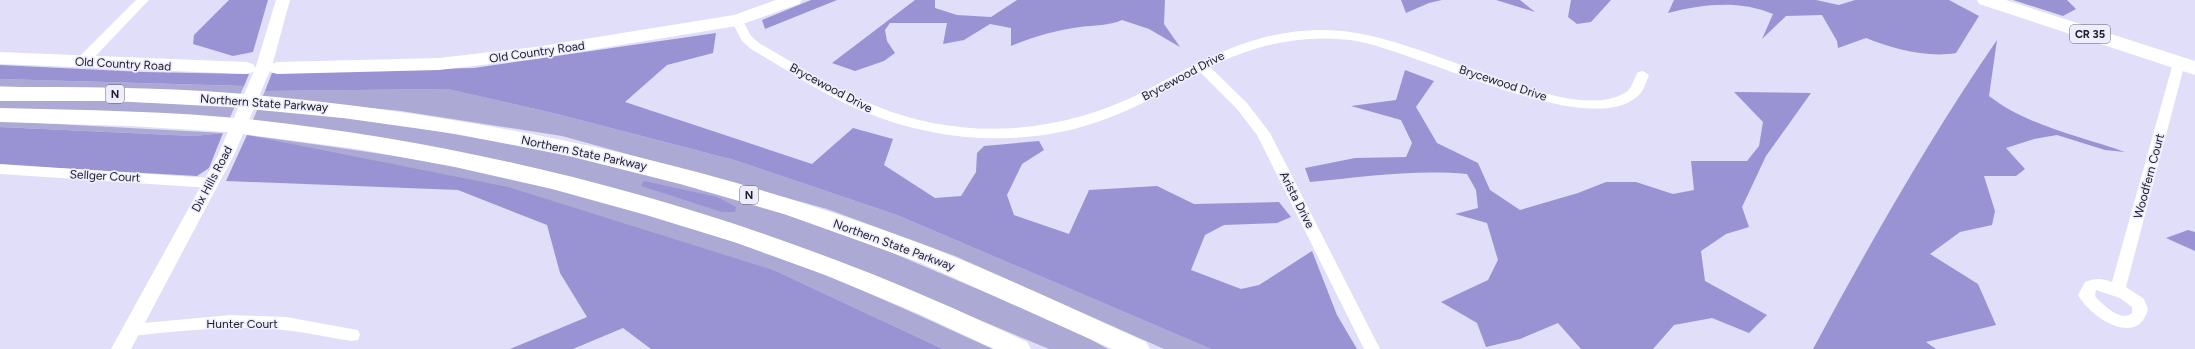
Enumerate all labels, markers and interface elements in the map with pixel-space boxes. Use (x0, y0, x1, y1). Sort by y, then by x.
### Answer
road number: CR 35 (2070, 25, 2110, 43)
street label: Old Country Road (488, 38, 586, 66)
street label: Brycewood Drive (1139, 48, 1227, 104)
street label: Old Country Road (74, 54, 172, 74)
street label: Brycewood Drive (787, 60, 875, 116)
street label: Brycewood Drive (1457, 62, 1549, 104)
road number: N (106, 85, 124, 103)
street label: Northern State Parkway (200, 92, 329, 115)
street label: Woodfern Court (2131, 131, 2167, 220)
street label: Northern State Parkway (520, 133, 649, 173)
street label: Dix Hills Road (189, 143, 235, 215)
street label: Sellger Court (69, 167, 141, 185)
street label: Arista Drive (1277, 169, 1317, 231)
road number: N (740, 186, 758, 204)
street label: Northern State Parkway (831, 216, 957, 274)
street label: Hunter Court (206, 317, 278, 331)

